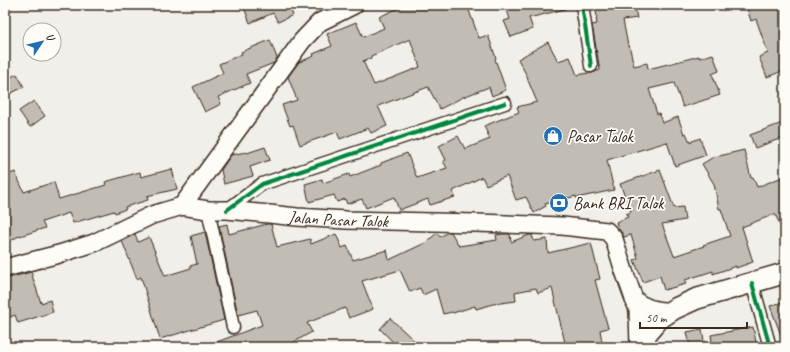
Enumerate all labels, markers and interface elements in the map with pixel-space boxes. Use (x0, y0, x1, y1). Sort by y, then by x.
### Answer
north arrow (22, 22, 62, 62)
text: U (43, 30, 59, 45)
shop icon: Pasar Talok (542, 125, 564, 147)
place label: Pasar Talok (567, 126, 634, 147)
bank icon: Bank BRI Talok (548, 192, 570, 214)
place label: Bank BRI Talok (573, 193, 665, 214)
street label: Jalan Pasar Talok (286, 206, 390, 232)
scale bar (640, 304, 747, 330)
text: 50 m (646, 310, 668, 326)

